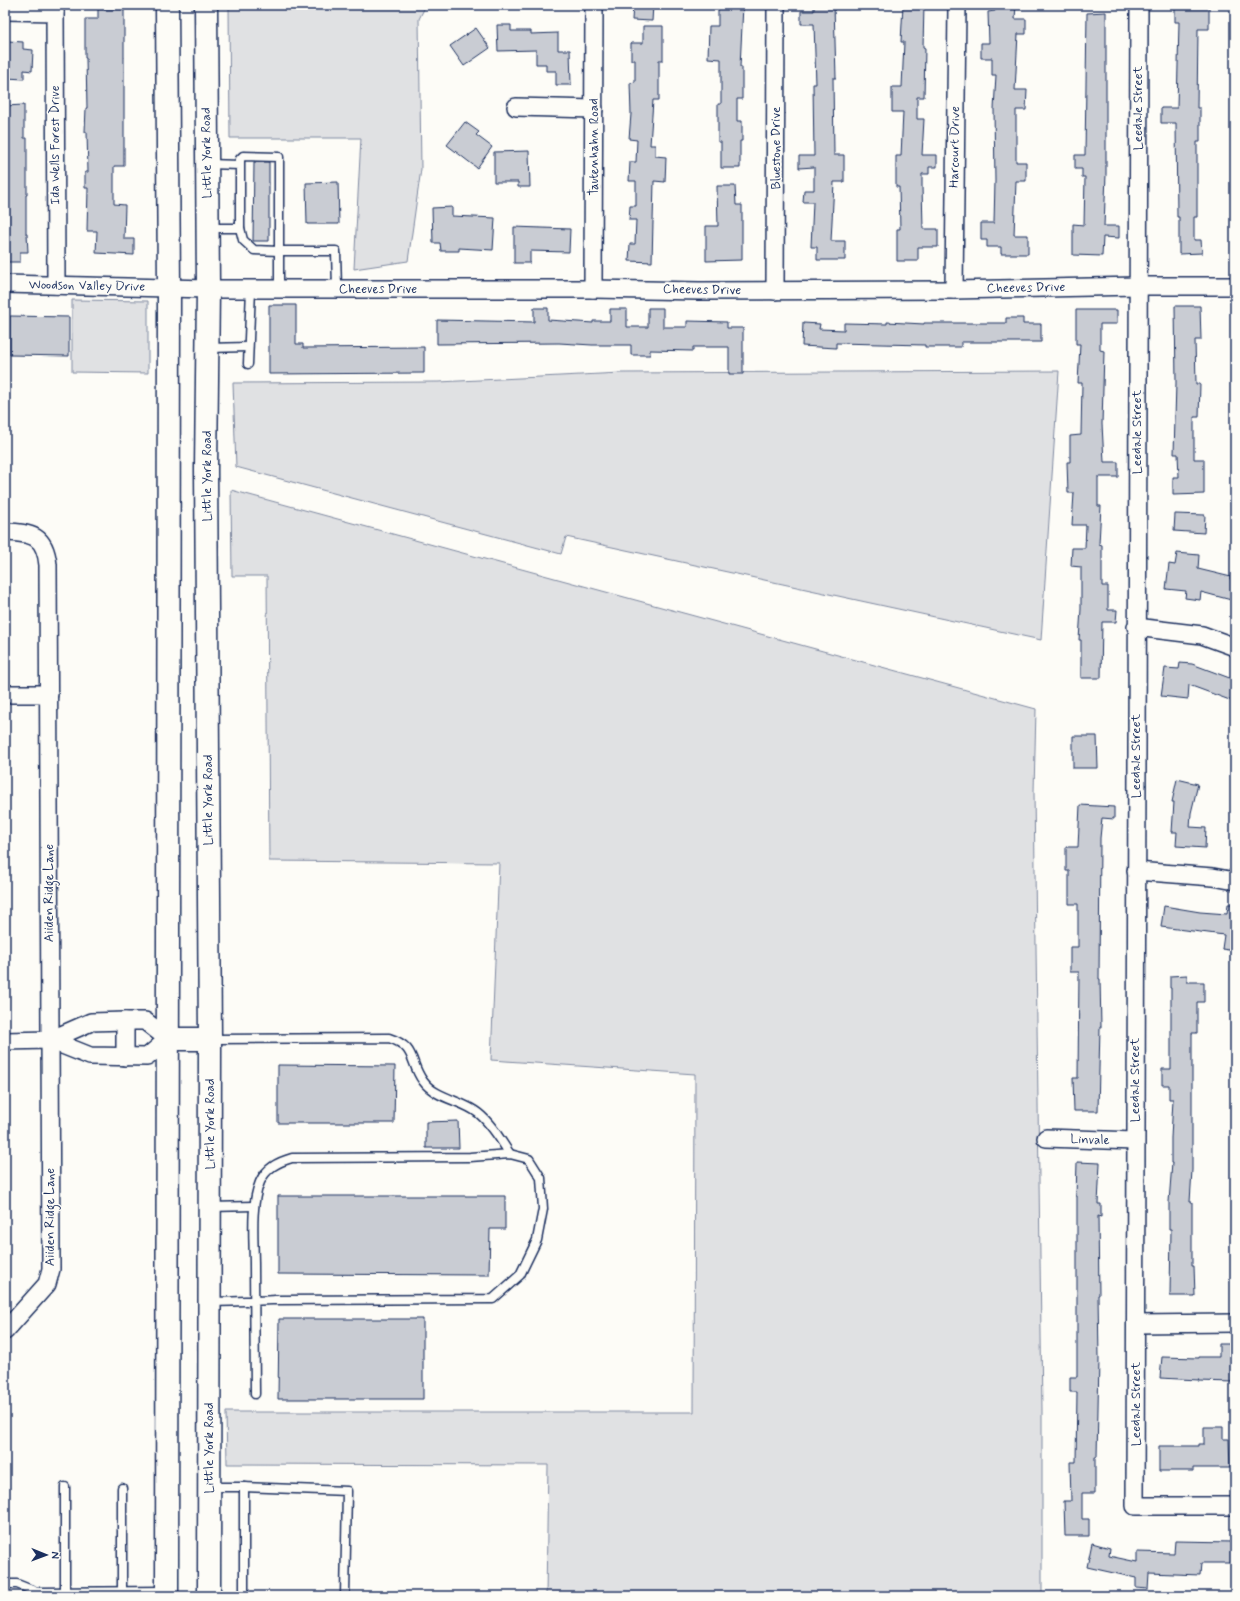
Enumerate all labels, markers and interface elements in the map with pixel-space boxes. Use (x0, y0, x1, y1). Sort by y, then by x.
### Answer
street label: Leedale Street (1130, 65, 1147, 150)
street label: Ida Wells Forest Drive (47, 85, 64, 205)
street label: Tautenhahn Road (586, 98, 603, 196)
street label: Harcourt Drive (946, 106, 964, 188)
street label: Little York Road (198, 107, 216, 199)
street label: Bluestone Drive (768, 107, 785, 189)
street label: Woodson Valley Drive (29, 276, 145, 296)
street label: Cheeves Drive (987, 279, 1065, 297)
street label: Cheeves Drive (339, 281, 417, 298)
street label: Cheeves Drive (663, 281, 741, 299)
street label: Leedale Street (1129, 389, 1146, 474)
street label: Little York Road (199, 430, 216, 522)
street label: Leedale Street (1128, 713, 1145, 798)
street label: Little York Road (200, 754, 217, 846)
street label: Aiiden Ridge Lane (41, 844, 60, 942)
street label: Leedale Street (1127, 1037, 1144, 1122)
street label: Little York Road (202, 1078, 219, 1170)
street label: Linvale (1070, 1131, 1110, 1149)
street label: Aiiden Ridge Lane (42, 1168, 61, 1266)
street label: Leedale Street (1128, 1361, 1145, 1446)
street label: Little York Road (201, 1402, 218, 1494)
north arrow (26, 1535, 66, 1575)
text: N (48, 1551, 62, 1559)

